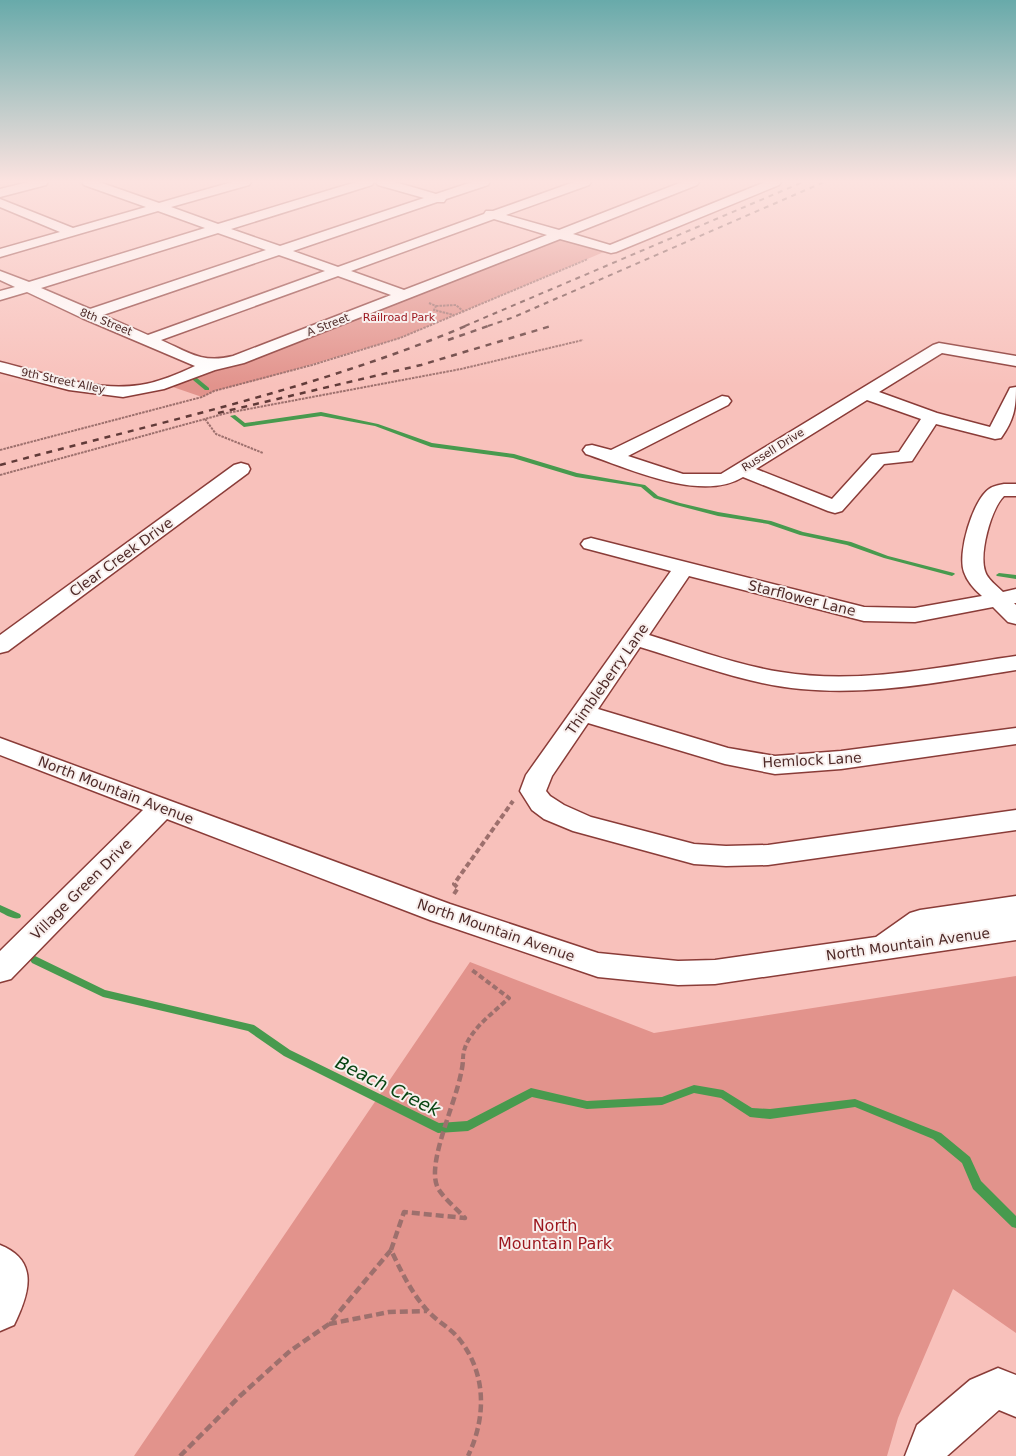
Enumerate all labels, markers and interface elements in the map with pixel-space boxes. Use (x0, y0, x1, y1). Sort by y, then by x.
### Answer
street label: 8th Street (78, 306, 135, 339)
street label: A Street (305, 311, 352, 339)
park label: Railroad Park (363, 311, 436, 324)
street label: 9th Street Alley (20, 366, 107, 396)
street label: Russell Drive (739, 425, 807, 474)
street label: Clear Creek Drive (66, 514, 176, 600)
street label: Starflower Lane (747, 577, 857, 619)
street label: Thimbleberry Lane (562, 620, 651, 738)
street label: Hemlock Lane (762, 749, 862, 771)
street label: North Mountain Avenue (36, 753, 196, 827)
street label: Village Green Drive (27, 835, 135, 943)
street label: North Mountain Avenue (415, 896, 577, 964)
street label: North Mountain Avenue (825, 925, 991, 963)
water label: Beach Creek (332, 1052, 445, 1121)
park label: North Mountain Park (498, 1216, 613, 1253)

